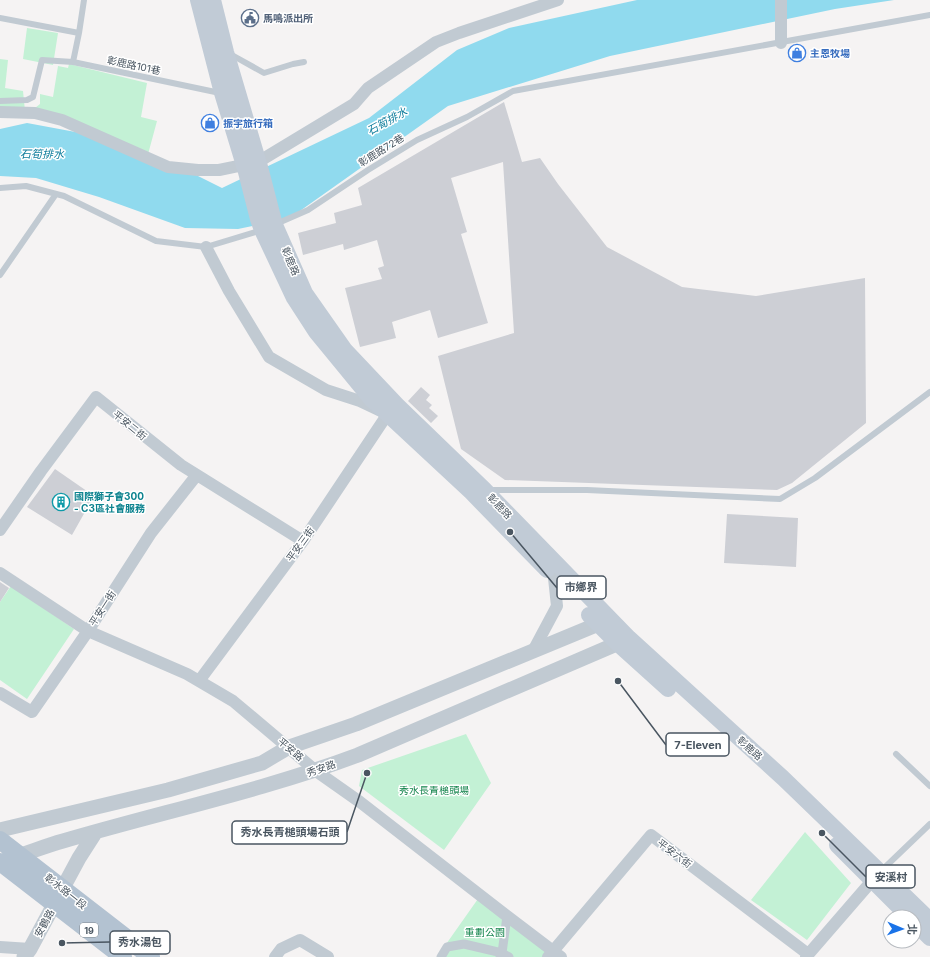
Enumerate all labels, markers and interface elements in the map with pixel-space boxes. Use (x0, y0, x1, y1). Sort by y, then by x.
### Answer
public building icon: 馬鳴派出所 (240, 8, 260, 28)
place label: 馬鳴派出所 (263, 12, 313, 24)
shop icon: 主恩牧場 (787, 43, 807, 63)
place label: 主恩牧場 (810, 47, 850, 59)
street label: 彰鹿路101巷 (106, 53, 162, 77)
water label: 石筍排水 (364, 104, 411, 138)
shop icon: 振宇旅行箱 (200, 113, 220, 133)
place label: 振宇旅行箱 (223, 117, 273, 129)
street label: 彰鹿路72巷 (356, 131, 406, 169)
water label: 石筍排水 (20, 147, 65, 161)
street label: 彰鹿路 (280, 245, 302, 277)
street label: 平安二街 (111, 408, 149, 442)
place label: 國際獅子會300 - C3區社會服務 (74, 490, 145, 514)
street label: 彰鹿路 (485, 491, 515, 521)
building icon: 國際獅子會300 - C3區社會服務 (51, 492, 71, 512)
street label: 平安三街 (283, 524, 317, 564)
callout: 市鄉界 (557, 576, 606, 599)
text: 市鄉界 (565, 580, 598, 594)
street label: 平安一街 (86, 588, 118, 628)
callout: 7-Eleven (666, 733, 729, 756)
street label: 彰鹿路 (735, 734, 765, 762)
street label: 平安路 (276, 735, 306, 763)
text: 7-Eleven (674, 738, 722, 752)
street label: 秀安路 (305, 757, 337, 779)
park label: 秀水長青槌頭場 (399, 784, 469, 796)
callout: 秀水長青槌頭場石頭 (232, 821, 347, 844)
text: 秀水長青槌頭場石頭 (241, 825, 340, 839)
street label: 平安六街 (655, 836, 695, 870)
callout: 安溪村 (866, 865, 915, 888)
text: 安溪村 (875, 870, 908, 884)
street label: 彰水路一段 (43, 871, 89, 911)
street label: 安鶴路 (32, 907, 56, 939)
north arrow (882, 909, 922, 949)
road number: 19 (80, 923, 98, 937)
text: 北 (905, 924, 919, 935)
park label: 重劃公園 (465, 926, 505, 938)
callout: 秀水湯包 (110, 931, 170, 954)
text: 秀水湯包 (118, 935, 162, 949)

